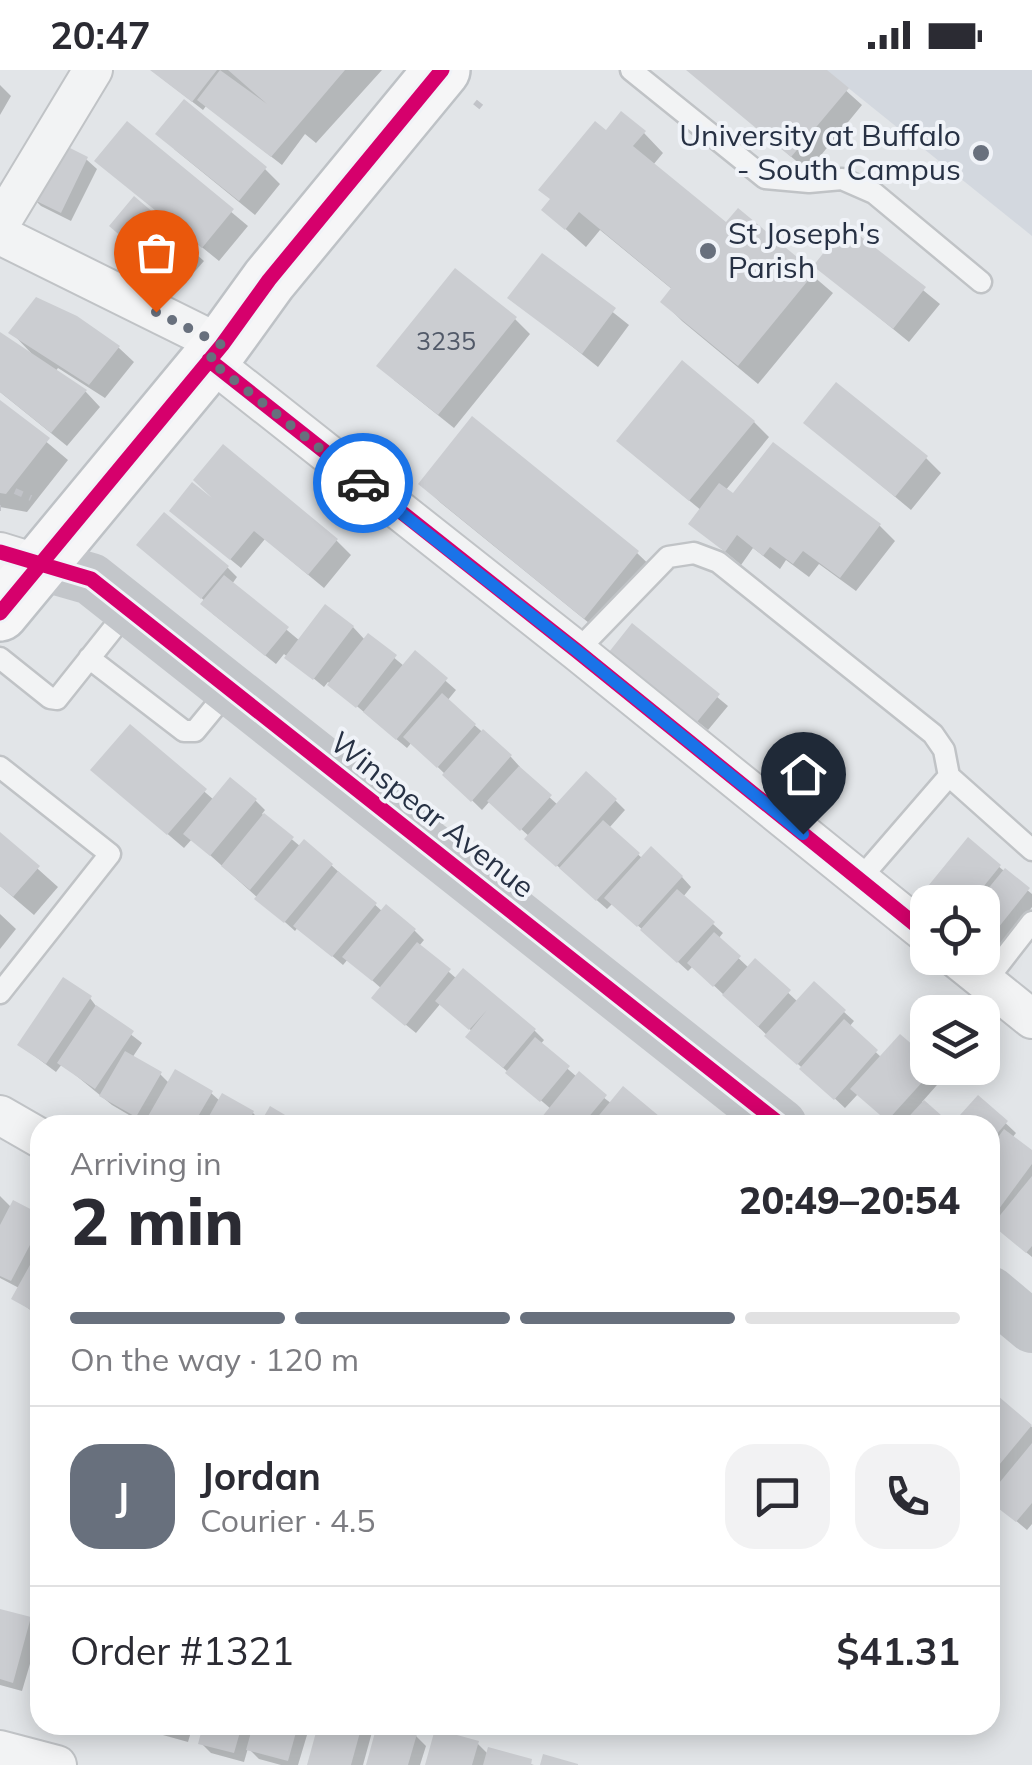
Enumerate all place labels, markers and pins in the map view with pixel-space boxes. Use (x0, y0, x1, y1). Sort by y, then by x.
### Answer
place label: University at Buffalo - South Campus (679, 116, 961, 188)
marker: University at Buffalo - South Campus (970, 142, 992, 164)
pin (114, 210, 199, 313)
place label: St Joseph's Parish (728, 214, 880, 286)
marker: St Joseph's Parish (697, 240, 719, 262)
pin (761, 732, 846, 835)

